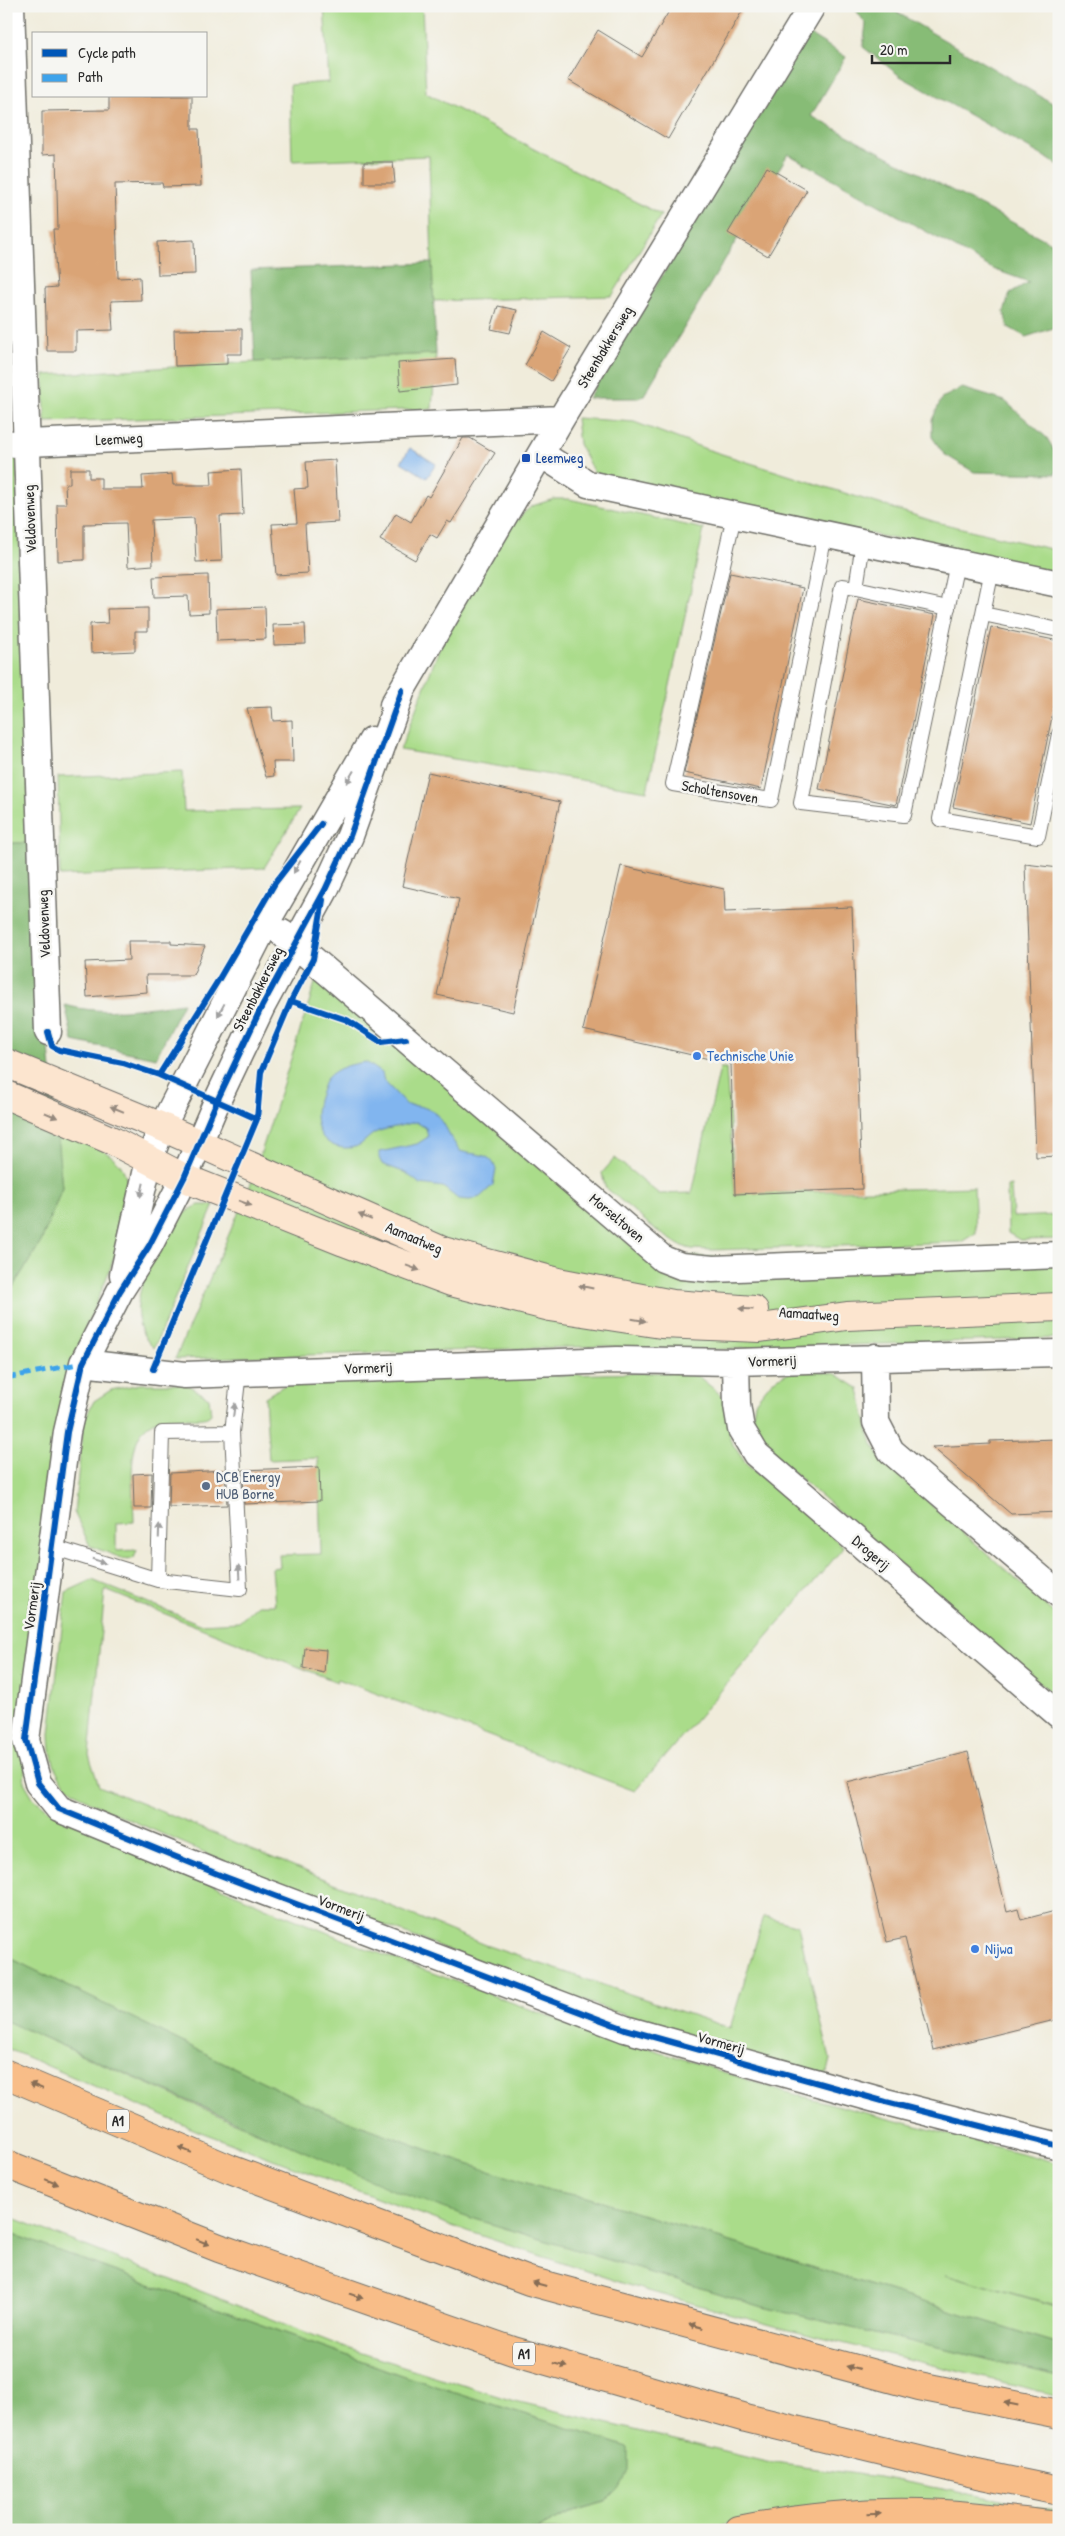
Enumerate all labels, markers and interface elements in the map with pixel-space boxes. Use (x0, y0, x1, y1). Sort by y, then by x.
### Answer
legend (32, 32, 208, 98)
scale bar (872, 32, 950, 64)
text: 20 m (880, 39, 907, 60)
text: Cycle path (78, 42, 136, 63)
text: Path (78, 66, 103, 87)
street label: Steenbakkersweg (572, 301, 638, 392)
street label: Leemweg (95, 427, 143, 450)
place label: Leemweg (536, 447, 584, 468)
marker: Leemweg (520, 452, 532, 464)
street label: Veldovenweg (18, 484, 41, 554)
one-way arrow (345, 771, 354, 784)
street label: Scholtensoven (680, 774, 760, 809)
one-way arrow (293, 860, 302, 874)
street label: Veldovenweg (32, 889, 55, 959)
street label: Steenbakkersweg (227, 943, 288, 1035)
one-way arrow (217, 1003, 225, 1018)
place label: Technische Unie (707, 1045, 794, 1066)
marker: Technische Unie (691, 1050, 703, 1062)
one-way arrow (110, 1104, 124, 1112)
one-way arrow (44, 1111, 58, 1119)
one-way arrow (138, 1183, 146, 1198)
street label: Morseltoven (585, 1188, 650, 1247)
one-way arrow (238, 1199, 253, 1207)
one-way arrow (358, 1212, 372, 1220)
street label: Aamaatweg (383, 1216, 446, 1259)
one-way arrow (406, 1264, 421, 1272)
one-way arrow (577, 1283, 593, 1291)
street label: Aamaatweg (778, 1301, 840, 1326)
one-way arrow (738, 1305, 754, 1313)
one-way arrow (631, 1317, 647, 1325)
street label: Vormerij (747, 1349, 797, 1372)
street label: Vormerij (343, 1356, 393, 1379)
one-way arrow (230, 1402, 238, 1418)
place label: DCB Energy HUB Borne (216, 1466, 281, 1504)
marker: DCB Energy HUB Borne (200, 1480, 212, 1492)
one-way arrow (156, 1523, 164, 1539)
street label: Drogerij (848, 1530, 895, 1575)
one-way arrow (91, 1558, 106, 1566)
one-way arrow (235, 1564, 243, 1580)
street label: Vormerij (18, 1580, 45, 1632)
street label: Vormerij (314, 1889, 368, 1926)
place label: Nijwa (985, 1938, 1013, 1959)
marker: Nijwa (969, 1943, 981, 1955)
street label: Vormerij (695, 2026, 748, 2059)
one-way arrow (29, 2082, 43, 2090)
road number: A1 (107, 2110, 129, 2132)
one-way arrow (177, 2146, 192, 2154)
one-way arrow (44, 2179, 59, 2186)
one-way arrow (195, 2239, 210, 2246)
one-way arrow (531, 2279, 546, 2287)
one-way arrow (349, 2292, 364, 2300)
one-way arrow (688, 2322, 703, 2330)
road number: A1 (513, 2342, 535, 2366)
one-way arrow (552, 2361, 567, 2369)
one-way arrow (845, 2364, 860, 2372)
one-way arrow (1003, 2400, 1019, 2408)
one-way arrow (866, 2509, 882, 2517)

